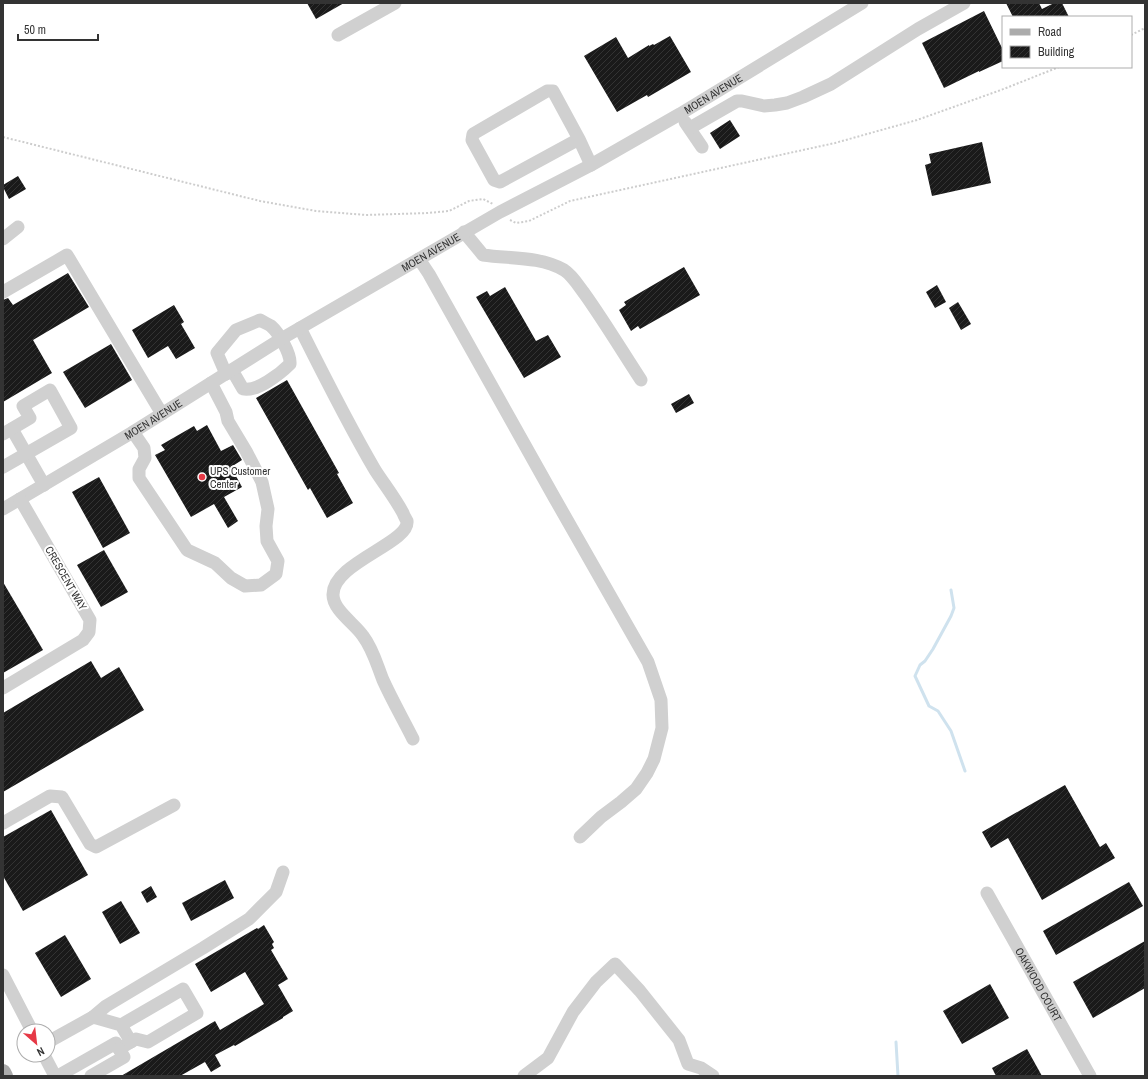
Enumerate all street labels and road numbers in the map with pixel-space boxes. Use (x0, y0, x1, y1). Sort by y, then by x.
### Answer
street label: MOEN AVENUE (682, 71, 745, 117)
street label: MOEN AVENUE (399, 230, 463, 275)
street label: MOEN AVENUE (122, 396, 185, 443)
street label: CRESCENT WAY (42, 544, 90, 612)
street label: OAKWOOD COURT (1012, 945, 1065, 1024)

